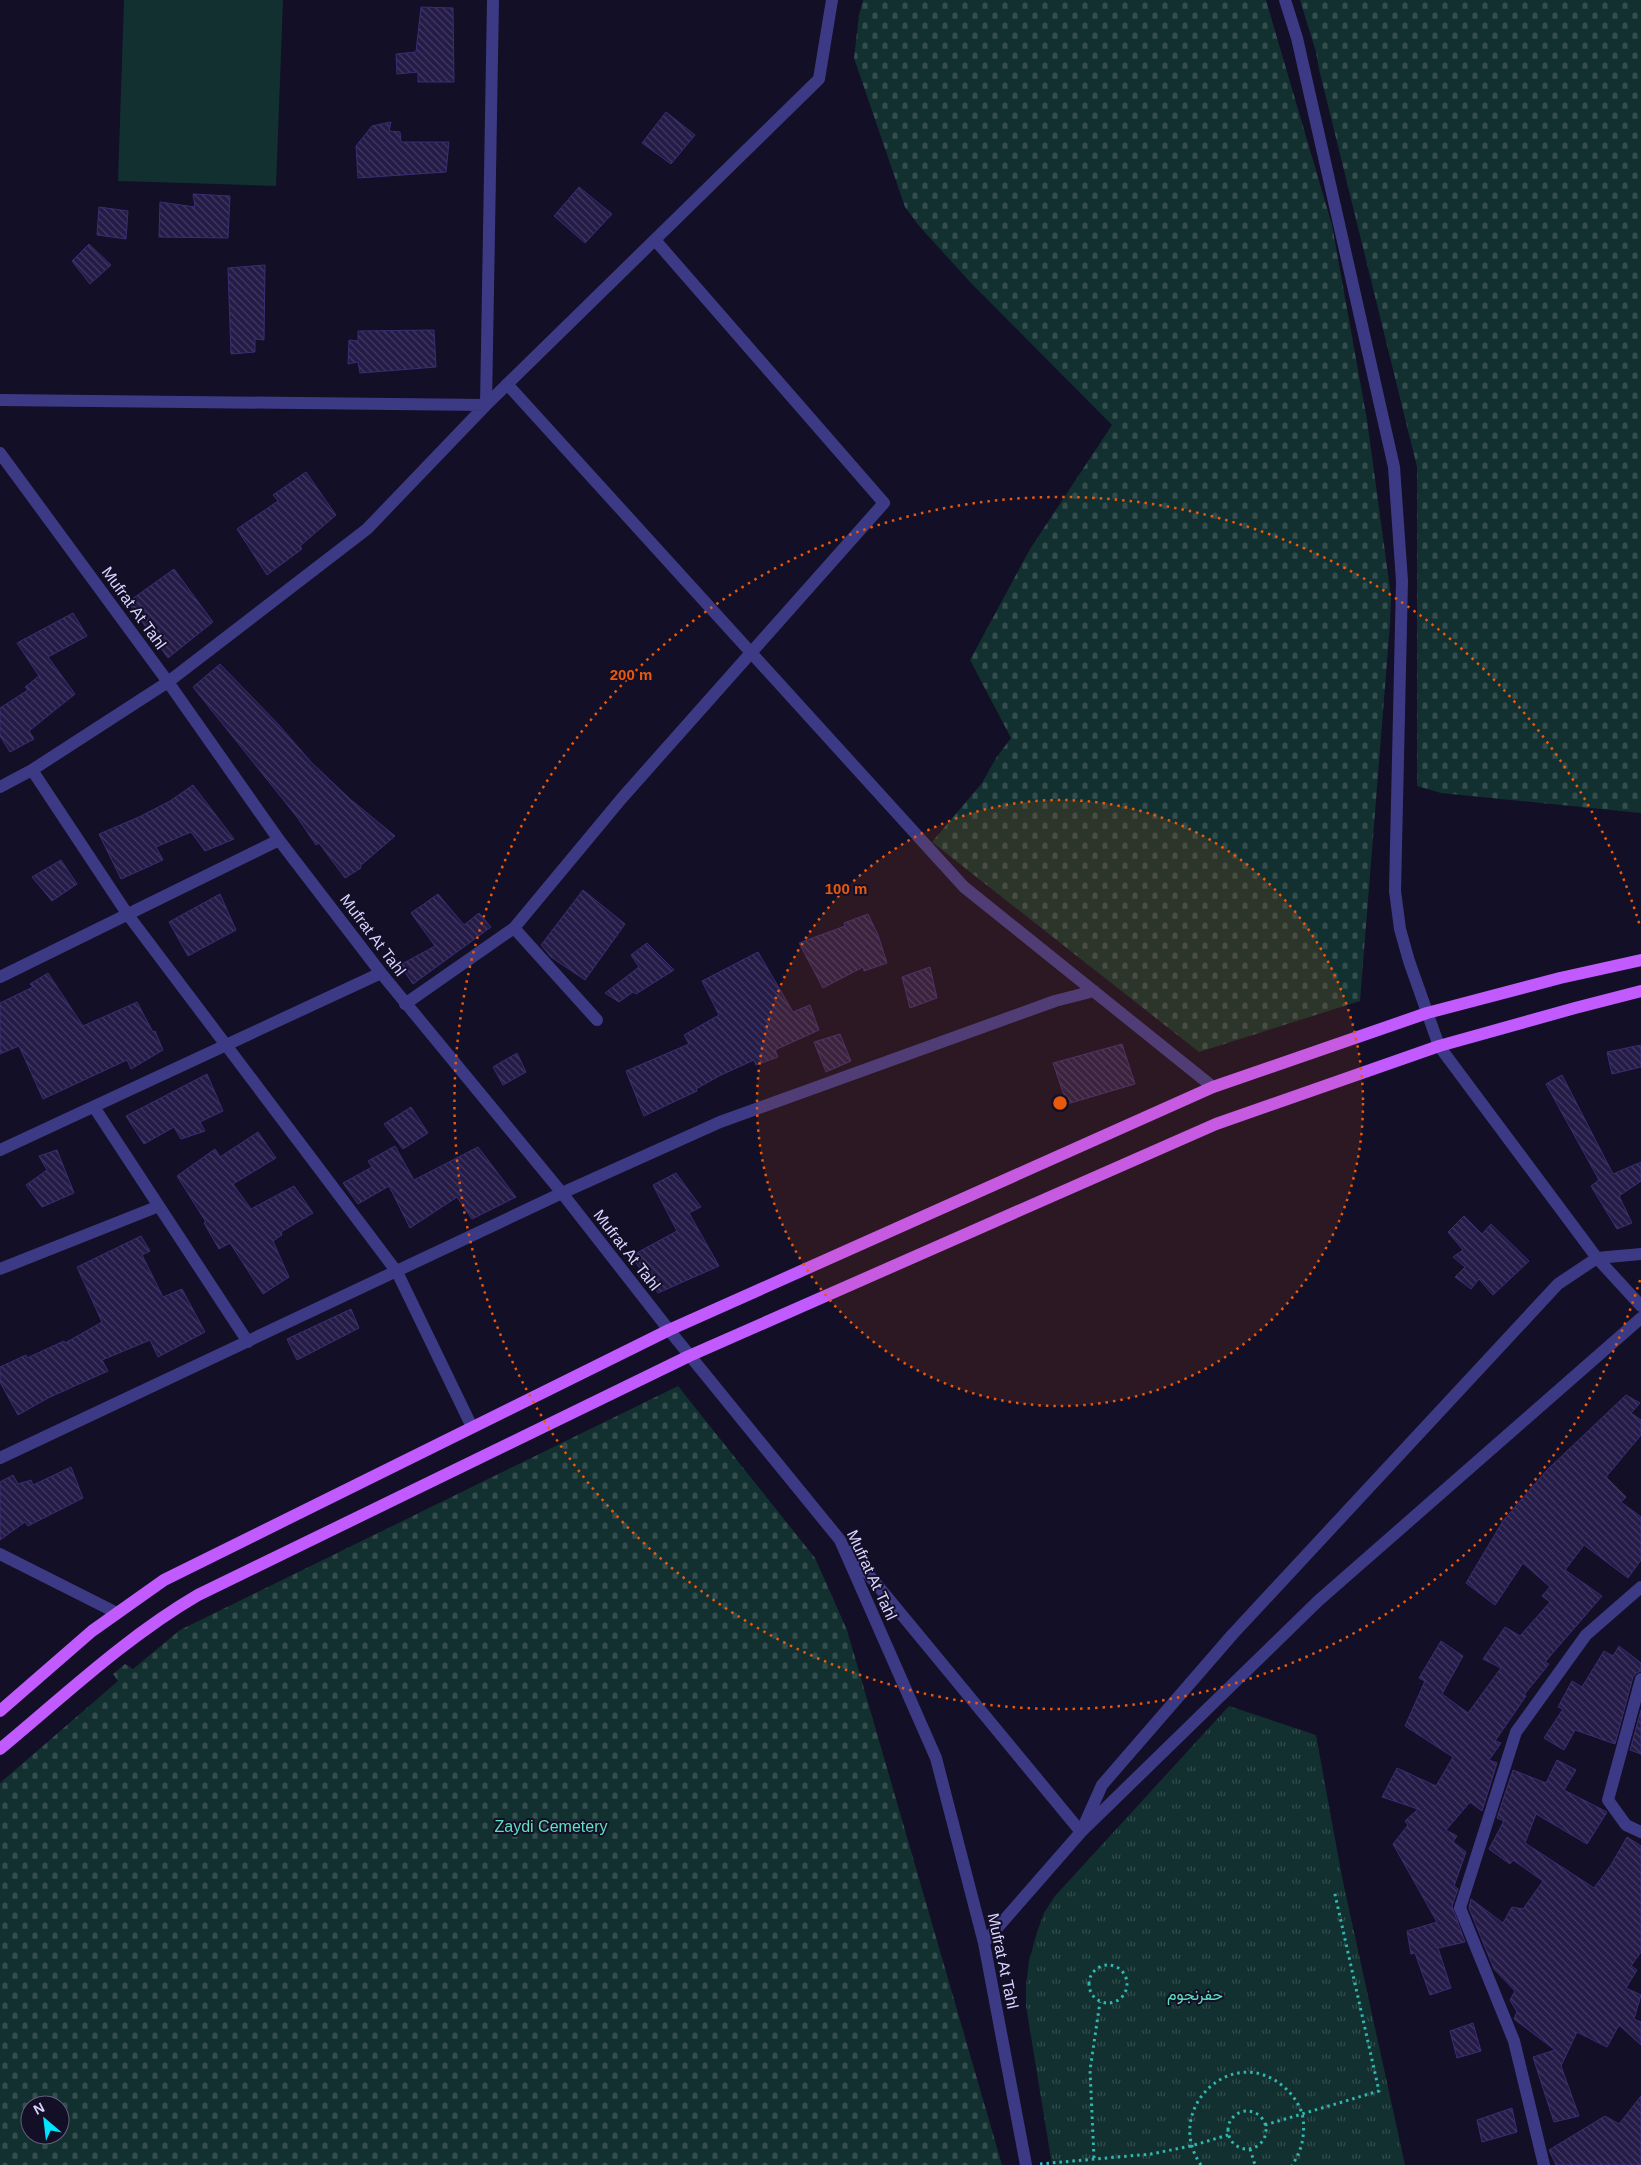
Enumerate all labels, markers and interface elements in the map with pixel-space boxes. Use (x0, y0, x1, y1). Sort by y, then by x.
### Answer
street label: Mufrat At Tahl (98, 564, 170, 652)
text: 200 m (610, 666, 652, 683)
text: 100 m (825, 880, 867, 897)
street label: Mufrat At Tahl (337, 891, 409, 979)
centre of rings (1051, 1094, 1069, 1112)
street label: Mufrat At Tahl (590, 1206, 664, 1294)
street label: Mufrat At Tahl (844, 1527, 900, 1623)
park label: Zaydi Cemetery (495, 1818, 607, 1835)
street label: Mufrat At Tahl (985, 1912, 1021, 2010)
park label: حفرنجوم (1167, 1986, 1223, 2005)
north arrow (20, 2095, 70, 2145)
text: N (31, 2099, 47, 2118)

